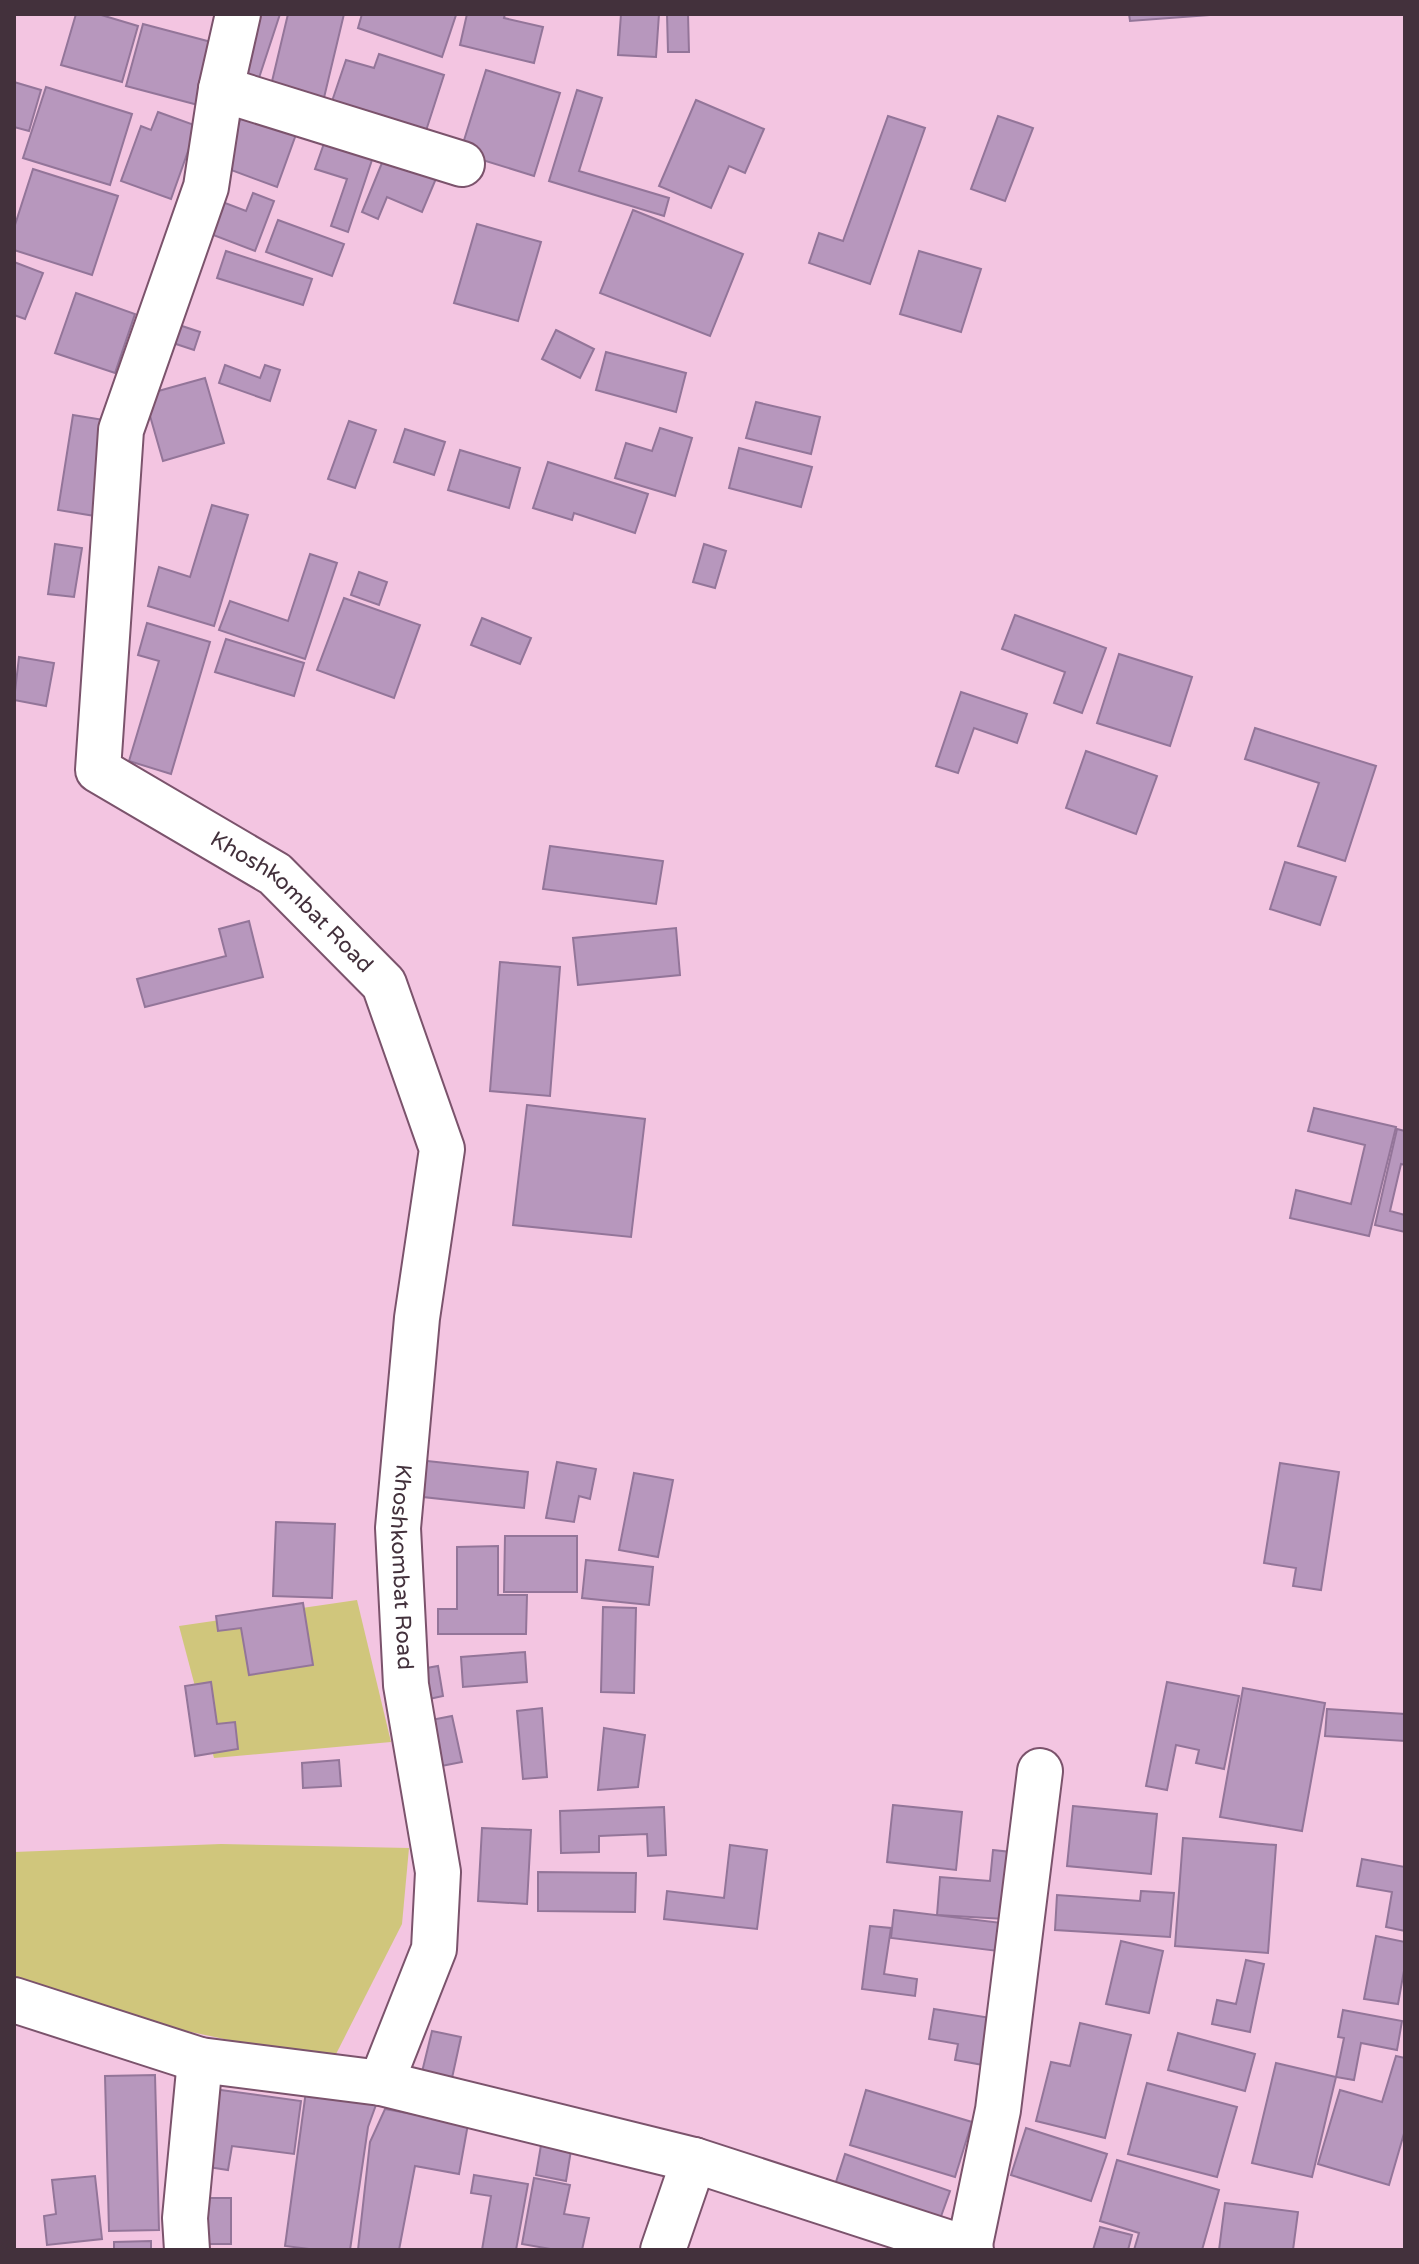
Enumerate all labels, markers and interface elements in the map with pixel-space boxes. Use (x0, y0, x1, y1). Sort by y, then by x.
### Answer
street label: Khoshkombat Road (206, 826, 378, 978)
street label: Khoshkombat Road (385, 1463, 418, 1671)

